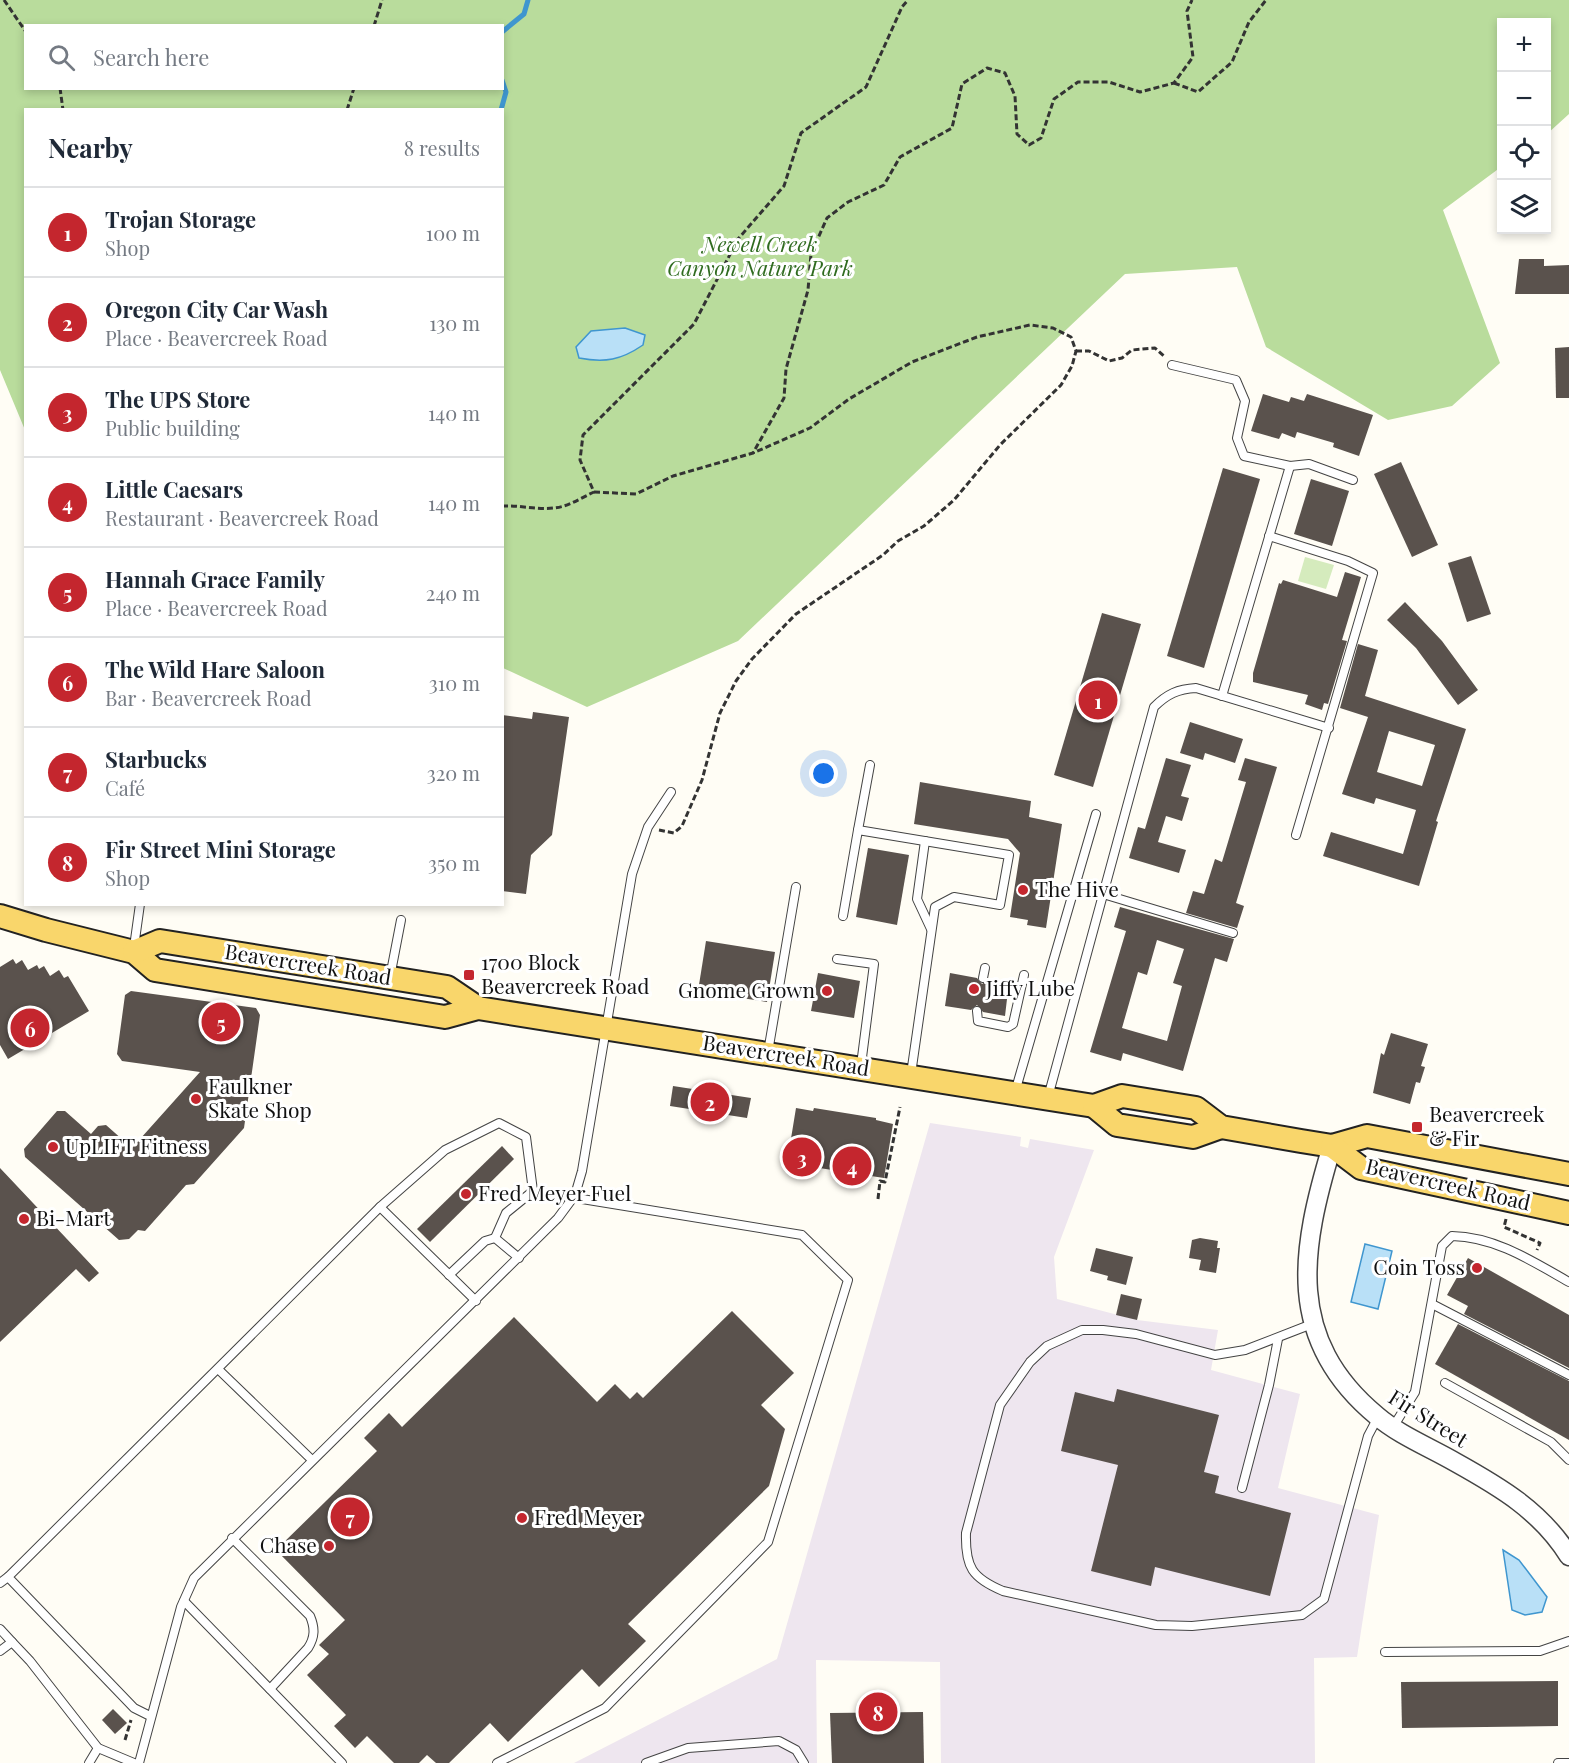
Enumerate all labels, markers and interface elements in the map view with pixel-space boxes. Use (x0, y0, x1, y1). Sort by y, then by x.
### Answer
map controls (1497, 18, 1551, 234)
button: + (1497, 18, 1551, 72)
search box (24, 24, 504, 90)
icon: search (45, 41, 78, 74)
text: Search here (93, 42, 209, 72)
button: − (1497, 72, 1551, 126)
button: locate (1497, 126, 1551, 180)
text: Nearby (48, 130, 133, 165)
text: 8 results (404, 134, 480, 161)
button: layers (1497, 180, 1551, 234)
text: Trojan Storage (105, 204, 256, 234)
text: 1 (64, 219, 71, 246)
text: 100 m (426, 219, 480, 246)
park label: Newell Creek Canyon Nature Park (667, 229, 853, 281)
text: Shop (105, 234, 150, 261)
text: Oregon City Car Wash (105, 294, 328, 324)
text: 2 (62, 309, 73, 336)
text: 130 m (429, 309, 480, 336)
text: Place · Beavercreek Road (105, 324, 328, 351)
text: The UPS Store (105, 384, 250, 414)
text: 3 (63, 399, 72, 426)
text: 140 m (428, 399, 480, 426)
text: Public building (105, 414, 240, 441)
text: Little Caesars (105, 474, 243, 504)
text: 4 (62, 489, 73, 516)
text: 140 m (428, 489, 480, 516)
text: Restaurant · Beavercreek Road (105, 504, 379, 531)
text: Hannah Grace Family (105, 564, 325, 594)
text: 5 (63, 579, 72, 606)
text: 240 m (426, 579, 480, 606)
text: Place · Beavercreek Road (105, 594, 328, 621)
text: The Wild Hare Saloon (105, 654, 325, 684)
text: 6 (62, 669, 73, 696)
text: 310 m (429, 669, 480, 696)
pin: 1 (1078, 678, 1118, 722)
text: Bar · Beavercreek Road (105, 684, 312, 711)
text: Starbucks (105, 744, 207, 774)
text: 7 (63, 759, 72, 786)
text: 320 m (427, 759, 480, 786)
your location (809, 759, 838, 788)
text: Café (105, 774, 145, 801)
text: Fir Street Mini Storage (105, 834, 336, 864)
text: 8 (62, 849, 73, 876)
text: 350 m (428, 849, 480, 876)
text: Shop (105, 864, 150, 891)
place label: The Hive (1035, 874, 1119, 902)
marker: The Hive (1016, 883, 1030, 897)
street label: Beavercreek Road (223, 936, 394, 990)
place label: 1700 Block Beavercreek Road (481, 947, 649, 999)
marker: 1700 Block Beavercreek Road (462, 968, 476, 982)
place label: Jiffy Lube (985, 973, 1075, 1001)
place label: Gnome Grown (678, 975, 815, 1003)
marker: Jiffy Lube (967, 982, 981, 996)
marker: Gnome Grown (820, 984, 834, 998)
pin: 5 (202, 1000, 240, 1044)
pin: 6 (10, 1006, 50, 1050)
street label: Beavercreek Road (701, 1027, 872, 1081)
place label: Faulkner Skate Shop (208, 1071, 312, 1123)
pin: 2 (690, 1080, 730, 1124)
marker: Faulkner Skate Shop (189, 1092, 203, 1106)
place label: Beavercreek & Fir (1429, 1099, 1545, 1151)
marker: Beavercreek & Fir (1410, 1120, 1424, 1134)
place label: UpLIFT Fitness (65, 1131, 207, 1159)
pin: 3 (782, 1134, 822, 1180)
marker: UpLIFT Fitness (46, 1140, 60, 1154)
pin: 4 (832, 1144, 872, 1188)
street label: Beavercreek Road (1363, 1150, 1534, 1216)
place label: Fred Meyer Fuel (478, 1178, 631, 1206)
marker: Fred Meyer Fuel (459, 1187, 473, 1201)
place label: Bi-Mart (36, 1203, 111, 1231)
marker: Bi-Mart (17, 1212, 31, 1226)
place label: Coin Toss (1373, 1252, 1465, 1280)
marker: Coin Toss (1470, 1261, 1484, 1275)
street label: Fir Street (1384, 1382, 1475, 1453)
pin: 7 (330, 1494, 370, 1540)
place label: Fred Meyer (534, 1502, 642, 1530)
marker: Fred Meyer (515, 1511, 529, 1525)
place label: Chase (260, 1530, 317, 1558)
marker: Chase (322, 1539, 336, 1553)
pin: 8 (858, 1690, 898, 1734)

